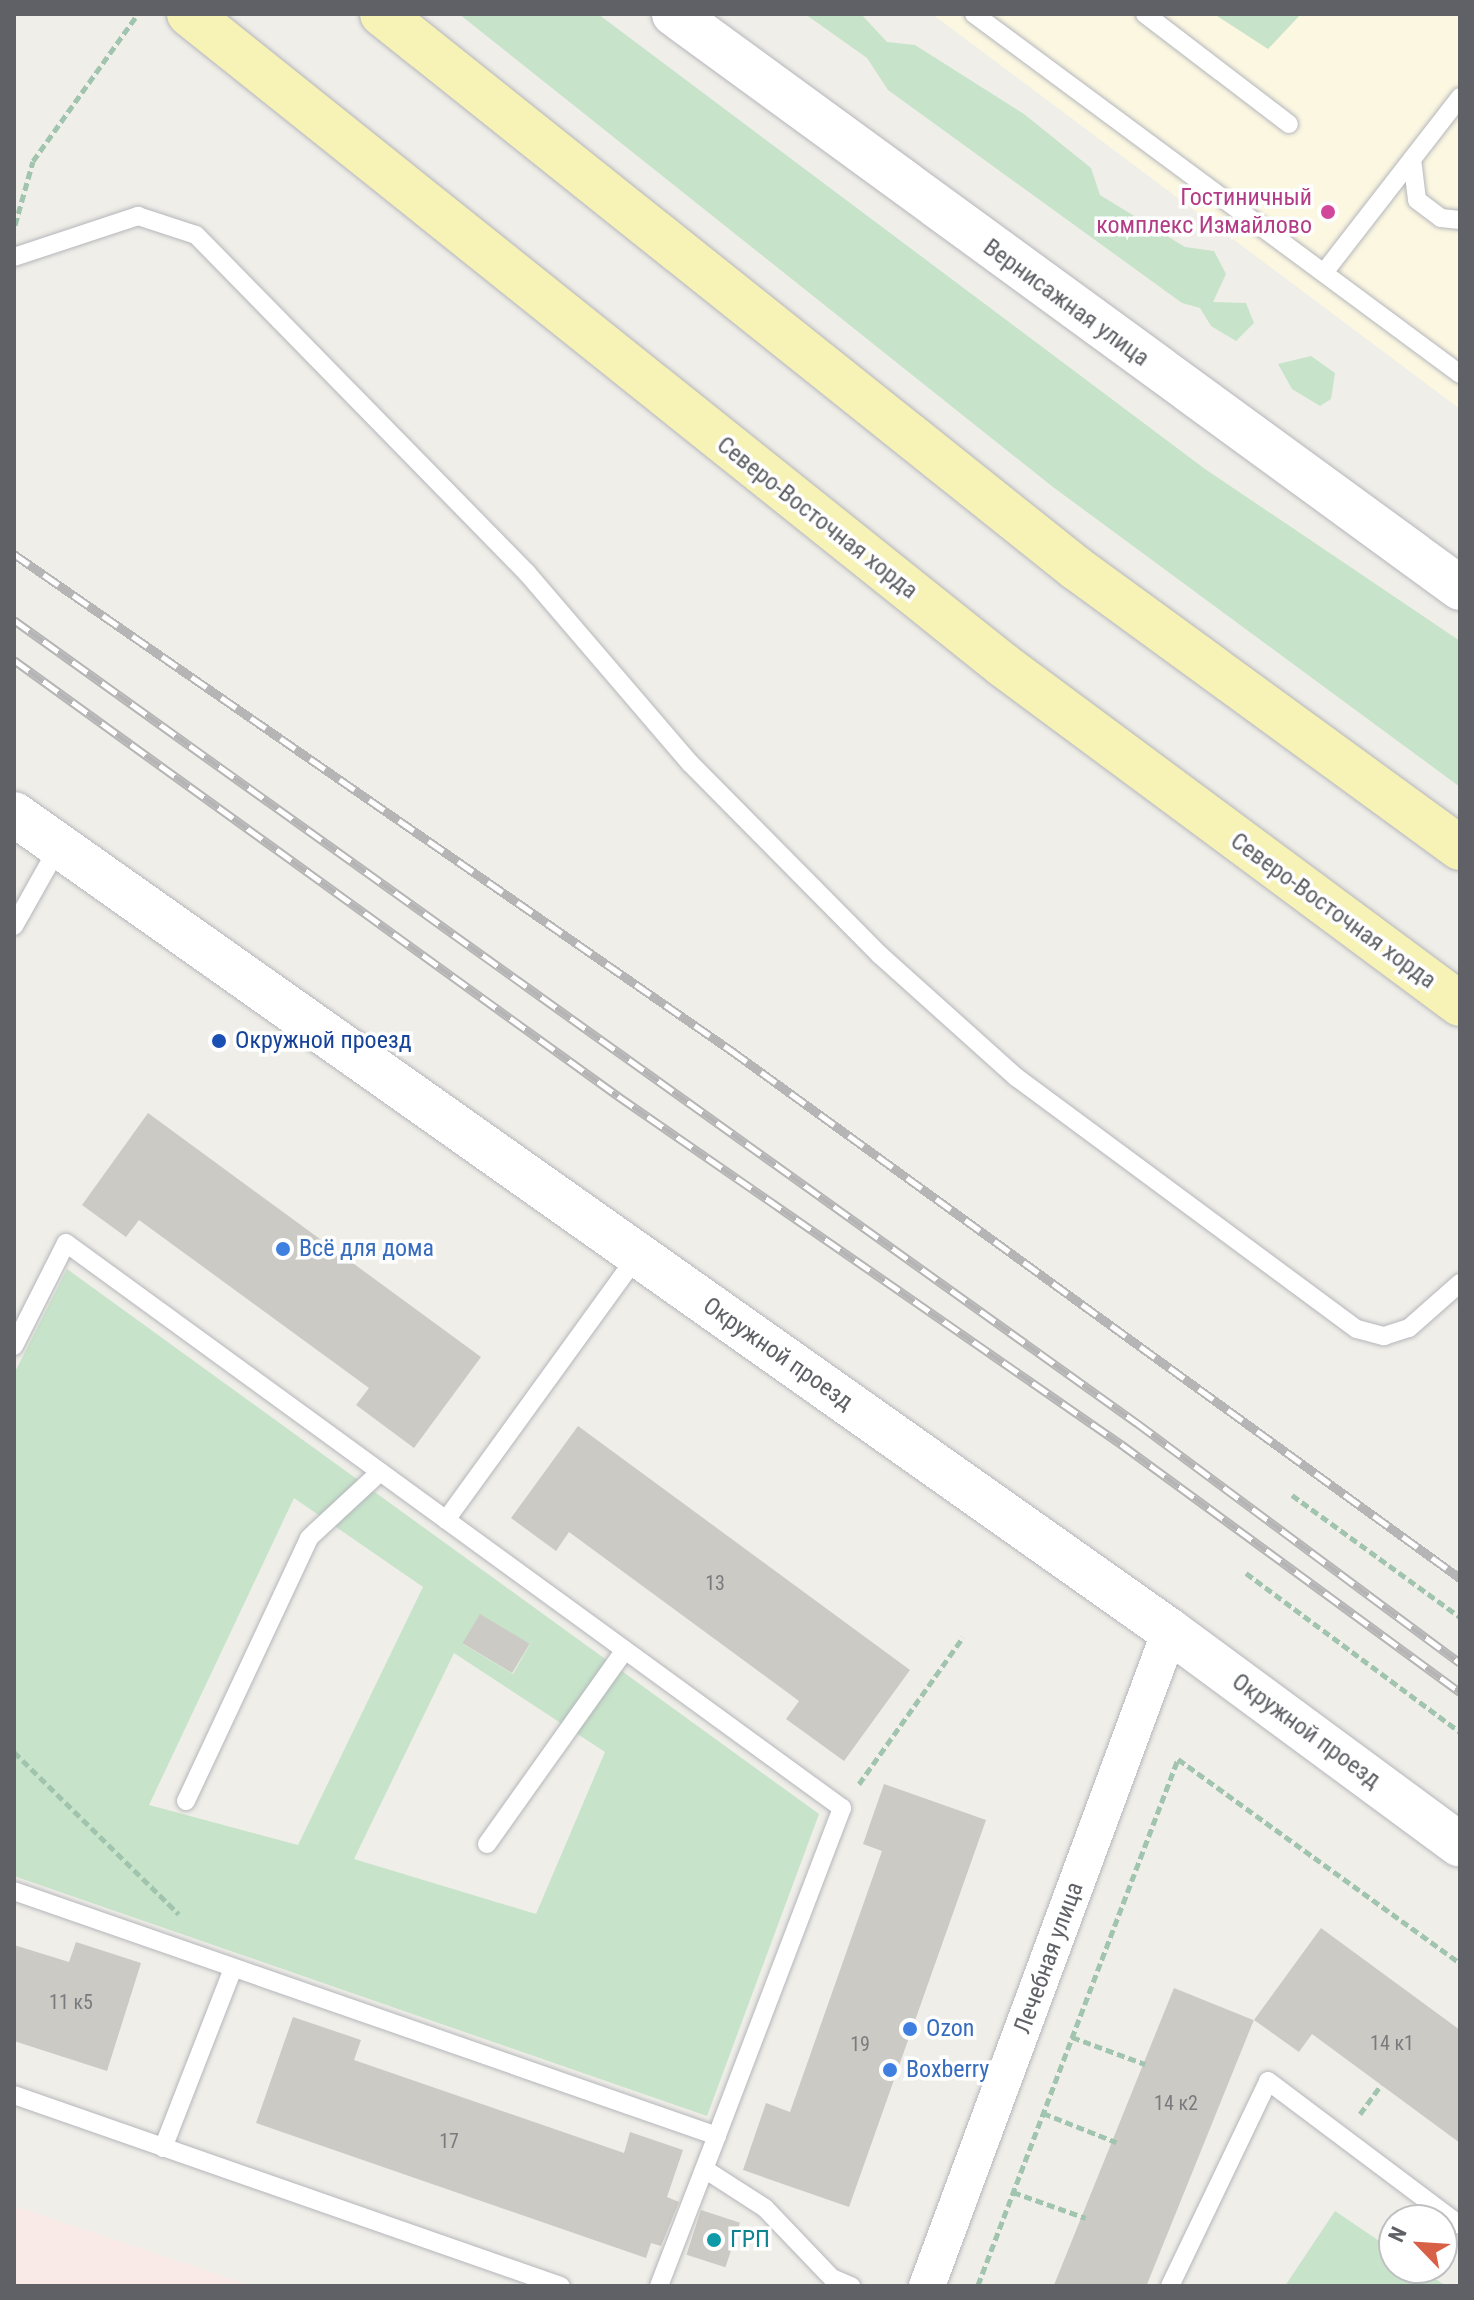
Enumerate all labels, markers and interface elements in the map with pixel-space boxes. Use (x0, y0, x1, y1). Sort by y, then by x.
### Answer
place label: Гостиничный комплекс Измайлово (1096, 184, 1312, 240)
marker: Гостиничный комплекс Измайлово (1319, 203, 1337, 221)
street label: Вернисажная улица (977, 233, 1155, 373)
street label: Северо-Восточная хорда (711, 431, 923, 605)
street label: Северо-Восточная хорда (1225, 827, 1441, 995)
place label: Окружной проезд (235, 1027, 411, 1055)
marker: Окружной проезд (210, 1032, 228, 1050)
place label: Всё для дома (299, 1235, 434, 1263)
marker: Всё для дома (274, 1240, 292, 1258)
street label: Окружной проезд (697, 1292, 859, 1416)
house number: 13 (705, 1571, 725, 1595)
street label: Окружной проезд (1226, 1667, 1386, 1795)
street label: Лечебная улица (1008, 1878, 1090, 2038)
house number: 11 к5 (49, 1990, 93, 2014)
place label: Ozon (926, 2015, 974, 2043)
marker: Ozon (901, 2020, 919, 2038)
house number: 14 к1 (1370, 2031, 1414, 2055)
house number: 19 (850, 2032, 870, 2056)
place label: Boxberry (906, 2056, 989, 2084)
marker: Boxberry (881, 2061, 899, 2079)
house number: 14 к2 (1154, 2091, 1198, 2115)
house number: 17 (439, 2129, 459, 2153)
north arrow (1378, 2204, 1458, 2284)
text: N (1383, 2223, 1412, 2246)
place label: ГРП (730, 2226, 770, 2254)
marker: ГРП (705, 2231, 723, 2249)

